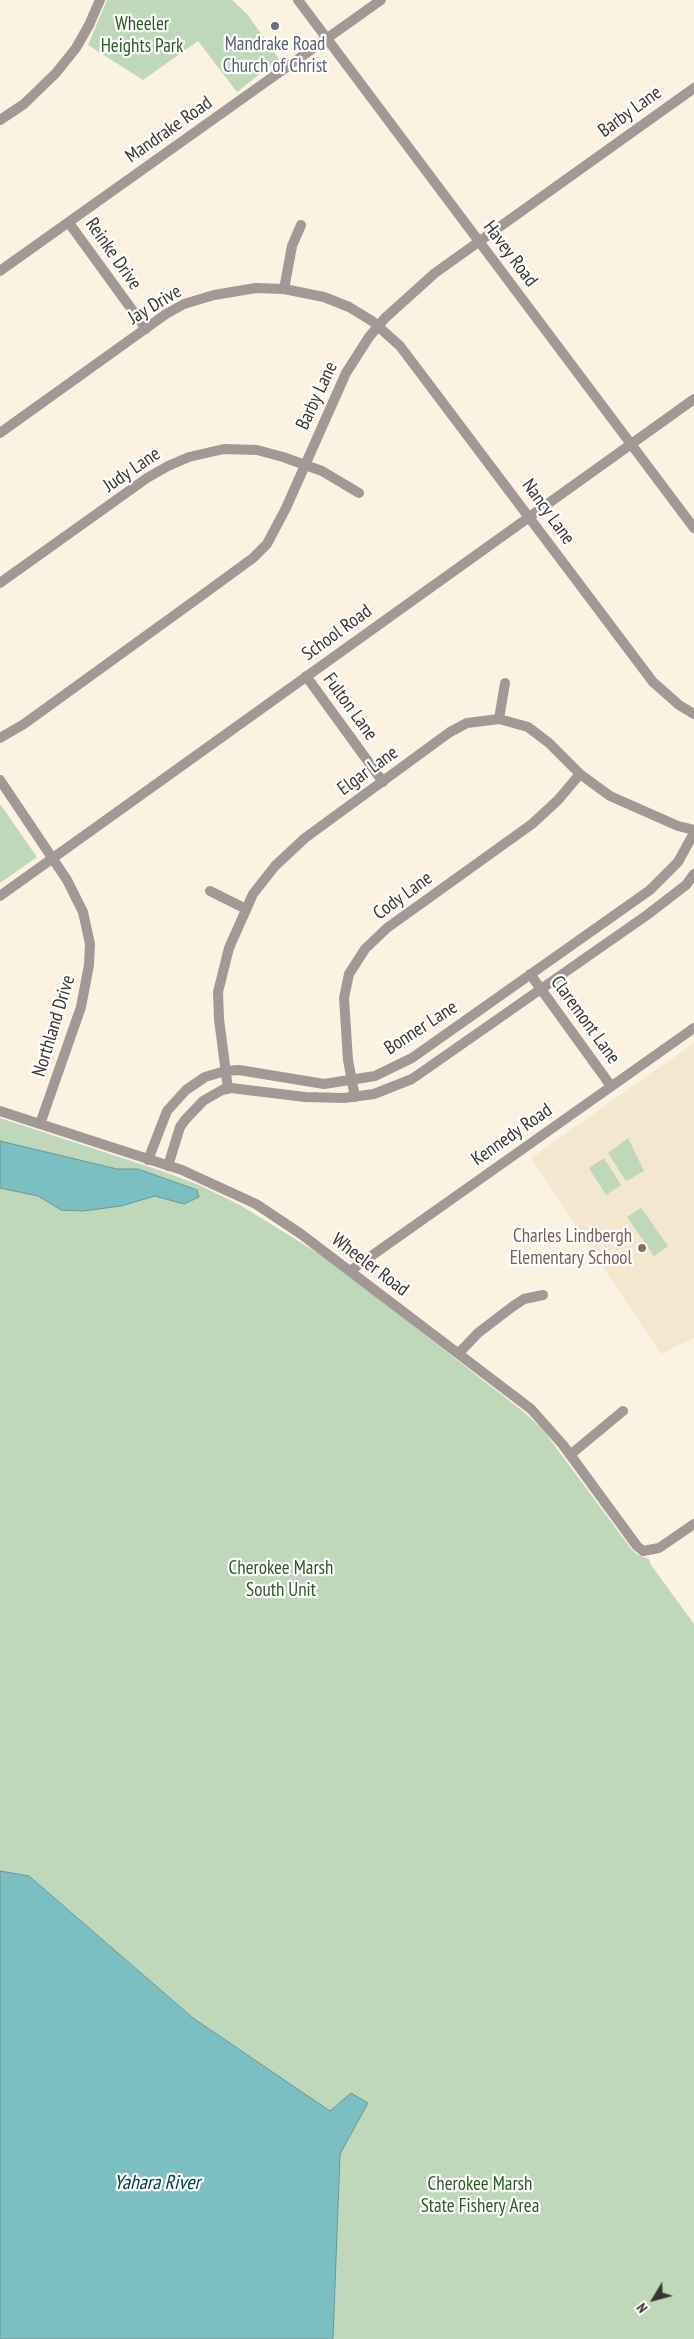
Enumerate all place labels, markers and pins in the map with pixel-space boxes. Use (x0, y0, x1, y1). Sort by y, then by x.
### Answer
marker: Mandrake Road Church of Christ (269, 20, 281, 32)
place label: Mandrake Road Church of Christ (223, 34, 327, 78)
place label: Charles Lindbergh Elementary School (510, 1226, 632, 1270)
marker: Charles Lindbergh Elementary School (636, 1242, 648, 1254)

